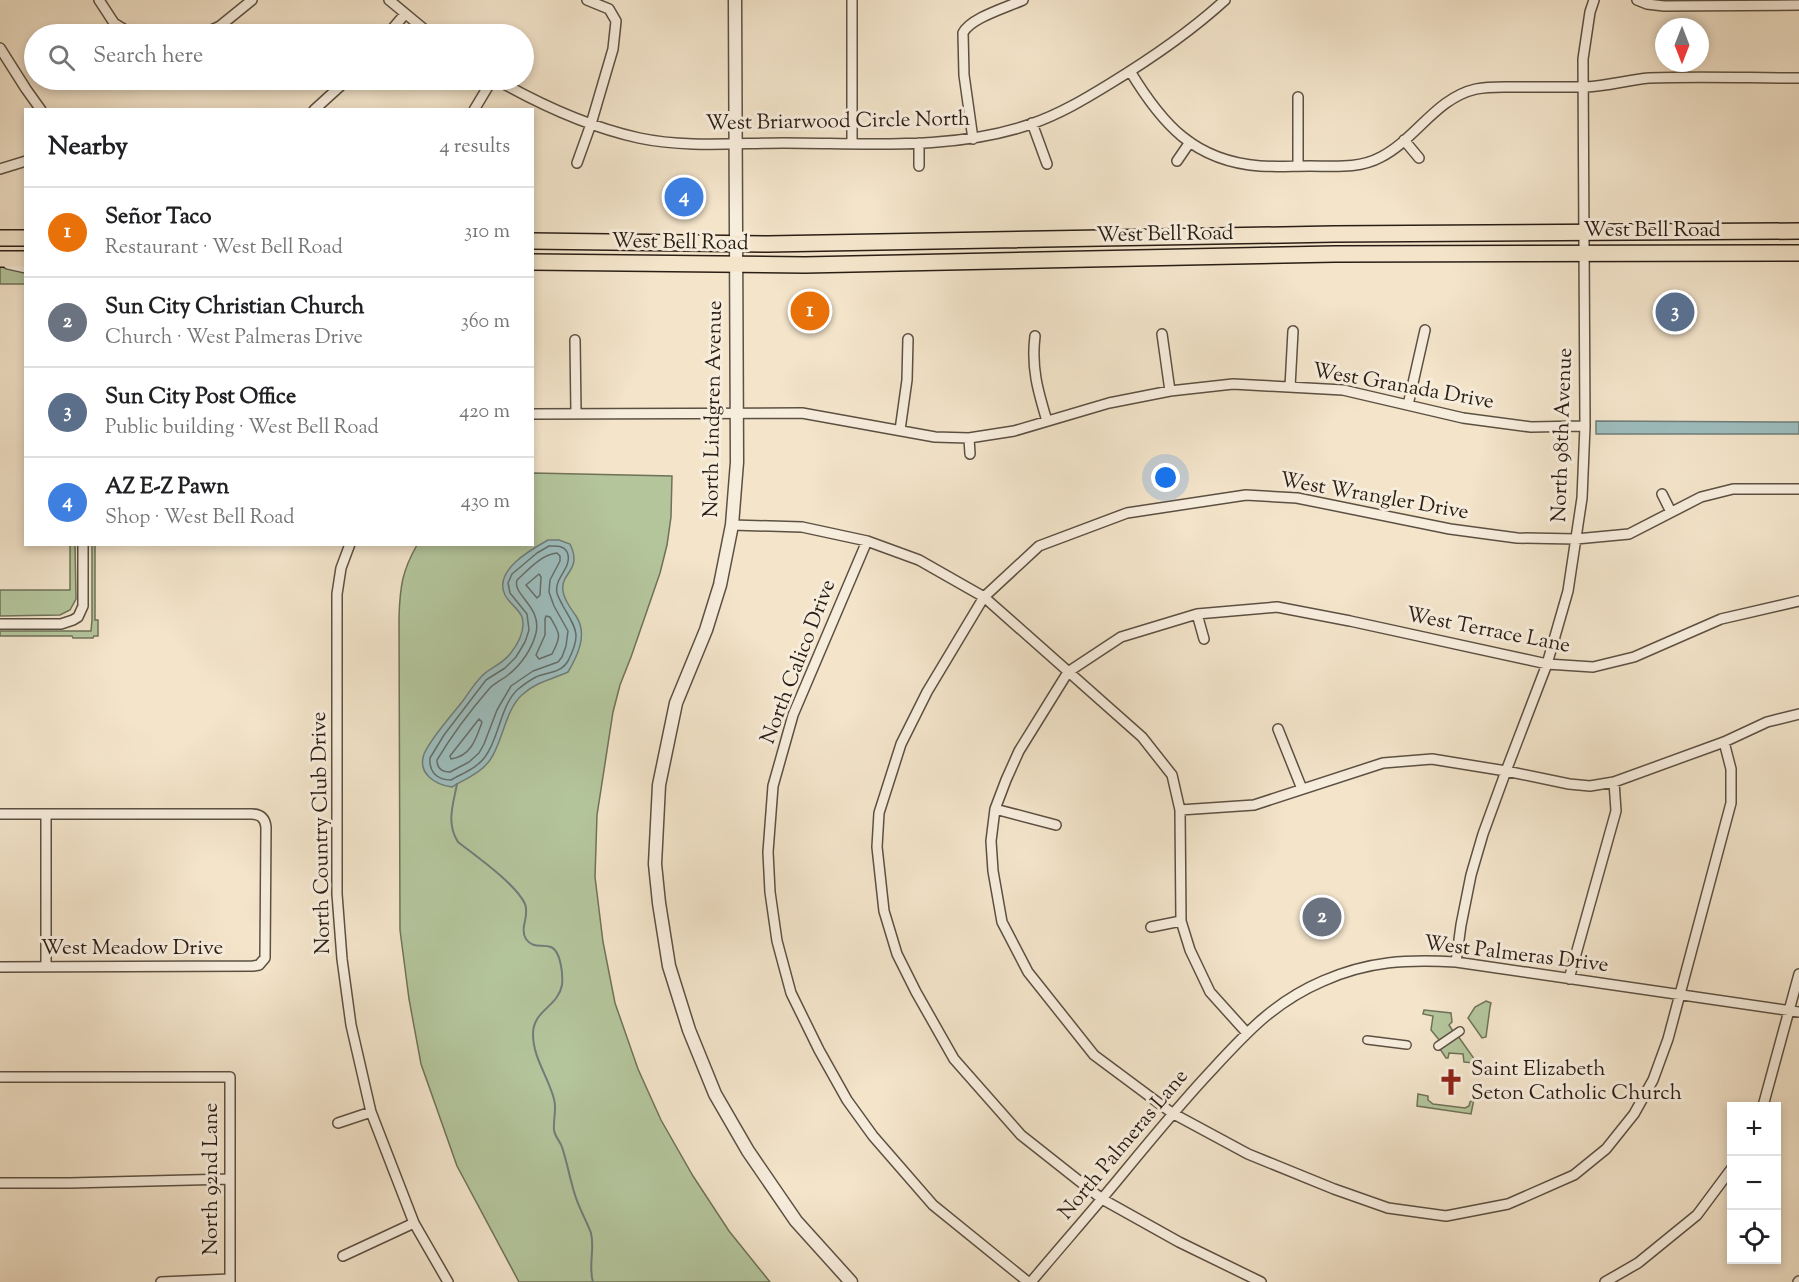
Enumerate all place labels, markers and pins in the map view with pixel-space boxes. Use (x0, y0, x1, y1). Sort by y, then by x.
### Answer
pin: 4 (664, 174, 704, 220)
pin: 1 (790, 288, 830, 334)
pin: 3 (1656, 290, 1694, 334)
pin: 2 (1302, 894, 1342, 940)
place label: Saint Elizabeth Seton Catholic Church (1471, 1055, 1682, 1109)
church icon: Saint Elizabeth Seton Catholic Church (1436, 1067, 1466, 1097)

